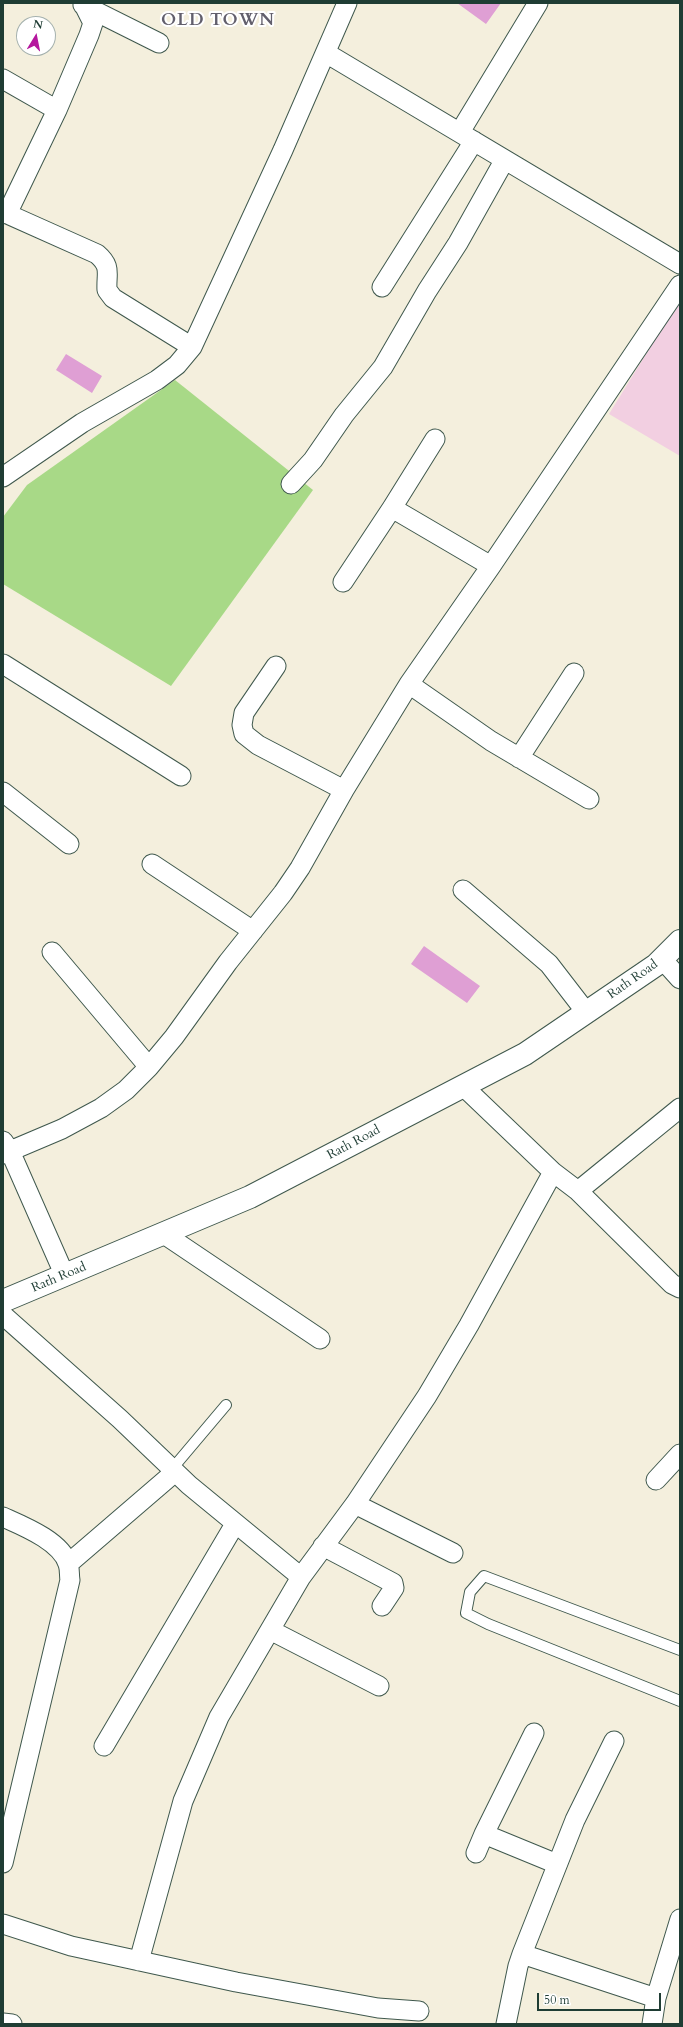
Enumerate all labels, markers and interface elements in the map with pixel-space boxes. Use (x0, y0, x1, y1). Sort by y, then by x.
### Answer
district label: OLD TOWN (161, 11, 275, 31)
north arrow (16, 16, 56, 56)
text: N (32, 16, 44, 33)
street label: Rath Road (605, 957, 661, 1003)
street label: Rath Road (325, 1123, 383, 1163)
street label: Rath Road (29, 1260, 89, 1296)
scale bar (539, 1985, 663, 2011)
text: 50 m (544, 1992, 570, 2008)

